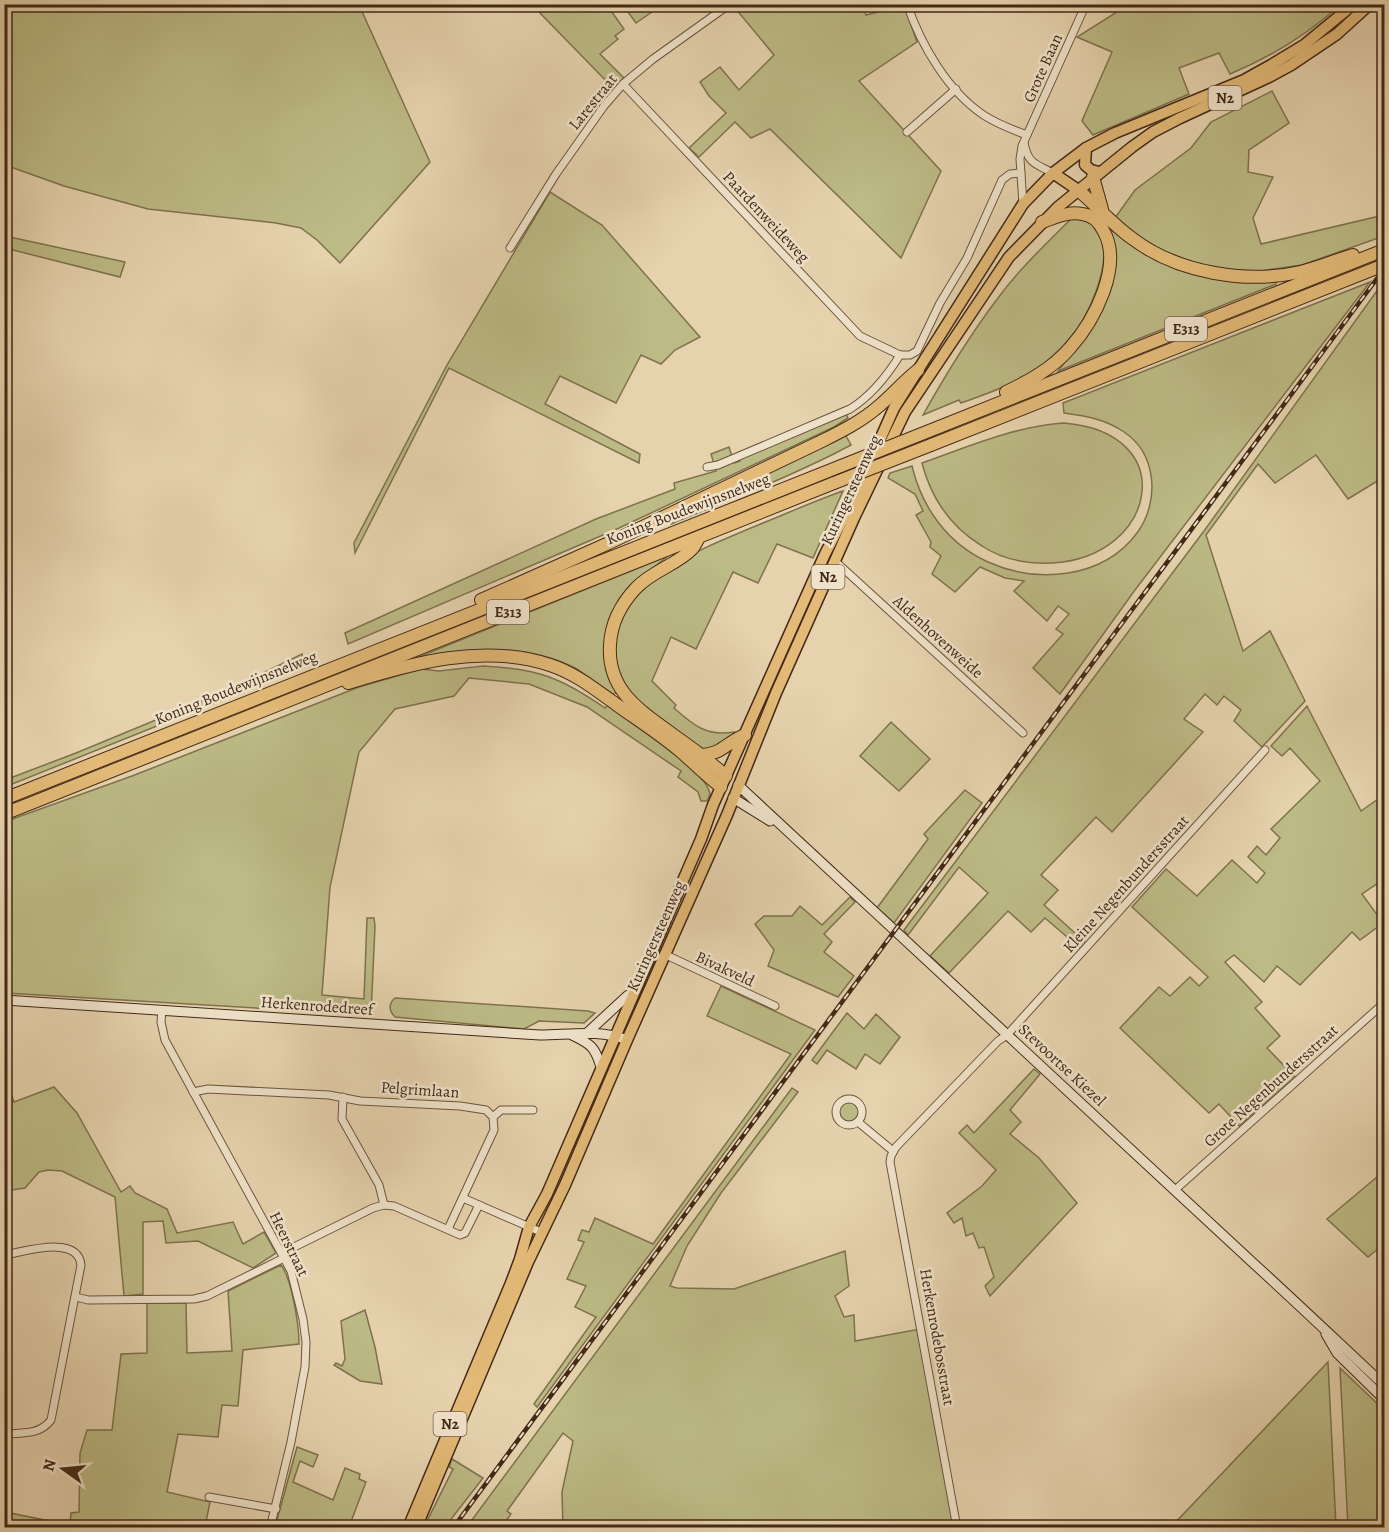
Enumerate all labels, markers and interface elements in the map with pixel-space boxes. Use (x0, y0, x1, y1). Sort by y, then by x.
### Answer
street label: Grote Baan (1018, 30, 1068, 106)
street label: Larestraat (564, 69, 622, 135)
road number: N2 (1208, 86, 1242, 110)
street label: Paardenweideweg (718, 166, 814, 268)
road number: E313 (1165, 317, 1207, 341)
street label: Kuringersteenweg (816, 431, 886, 549)
street label: Koning Boudewijnsnelweg (603, 468, 773, 550)
road number: N2 (812, 565, 844, 589)
street label: Aldenhovenweide (887, 590, 988, 684)
road number: E313 (487, 600, 529, 624)
street label: Koning Boudewijnsnelweg (151, 645, 321, 731)
street label: Kleine Negenbundersstraat (1058, 810, 1194, 958)
street label: Kuringersteenweg (622, 877, 690, 995)
street label: Bivakveld (692, 946, 758, 992)
street label: Herkenrodedreef (260, 991, 377, 1021)
street label: Stevoortse Kiezel (1014, 1019, 1111, 1111)
street label: Grote Negenbundersstraat (1199, 1020, 1343, 1152)
street label: Pelgrimlaan (380, 1076, 460, 1104)
street label: Heerstraat (264, 1208, 314, 1280)
street label: Herkenrodebosstraat (914, 1267, 960, 1407)
road number: N2 (434, 1412, 466, 1436)
north arrow (33, 1439, 93, 1499)
text: N (37, 1457, 62, 1474)

